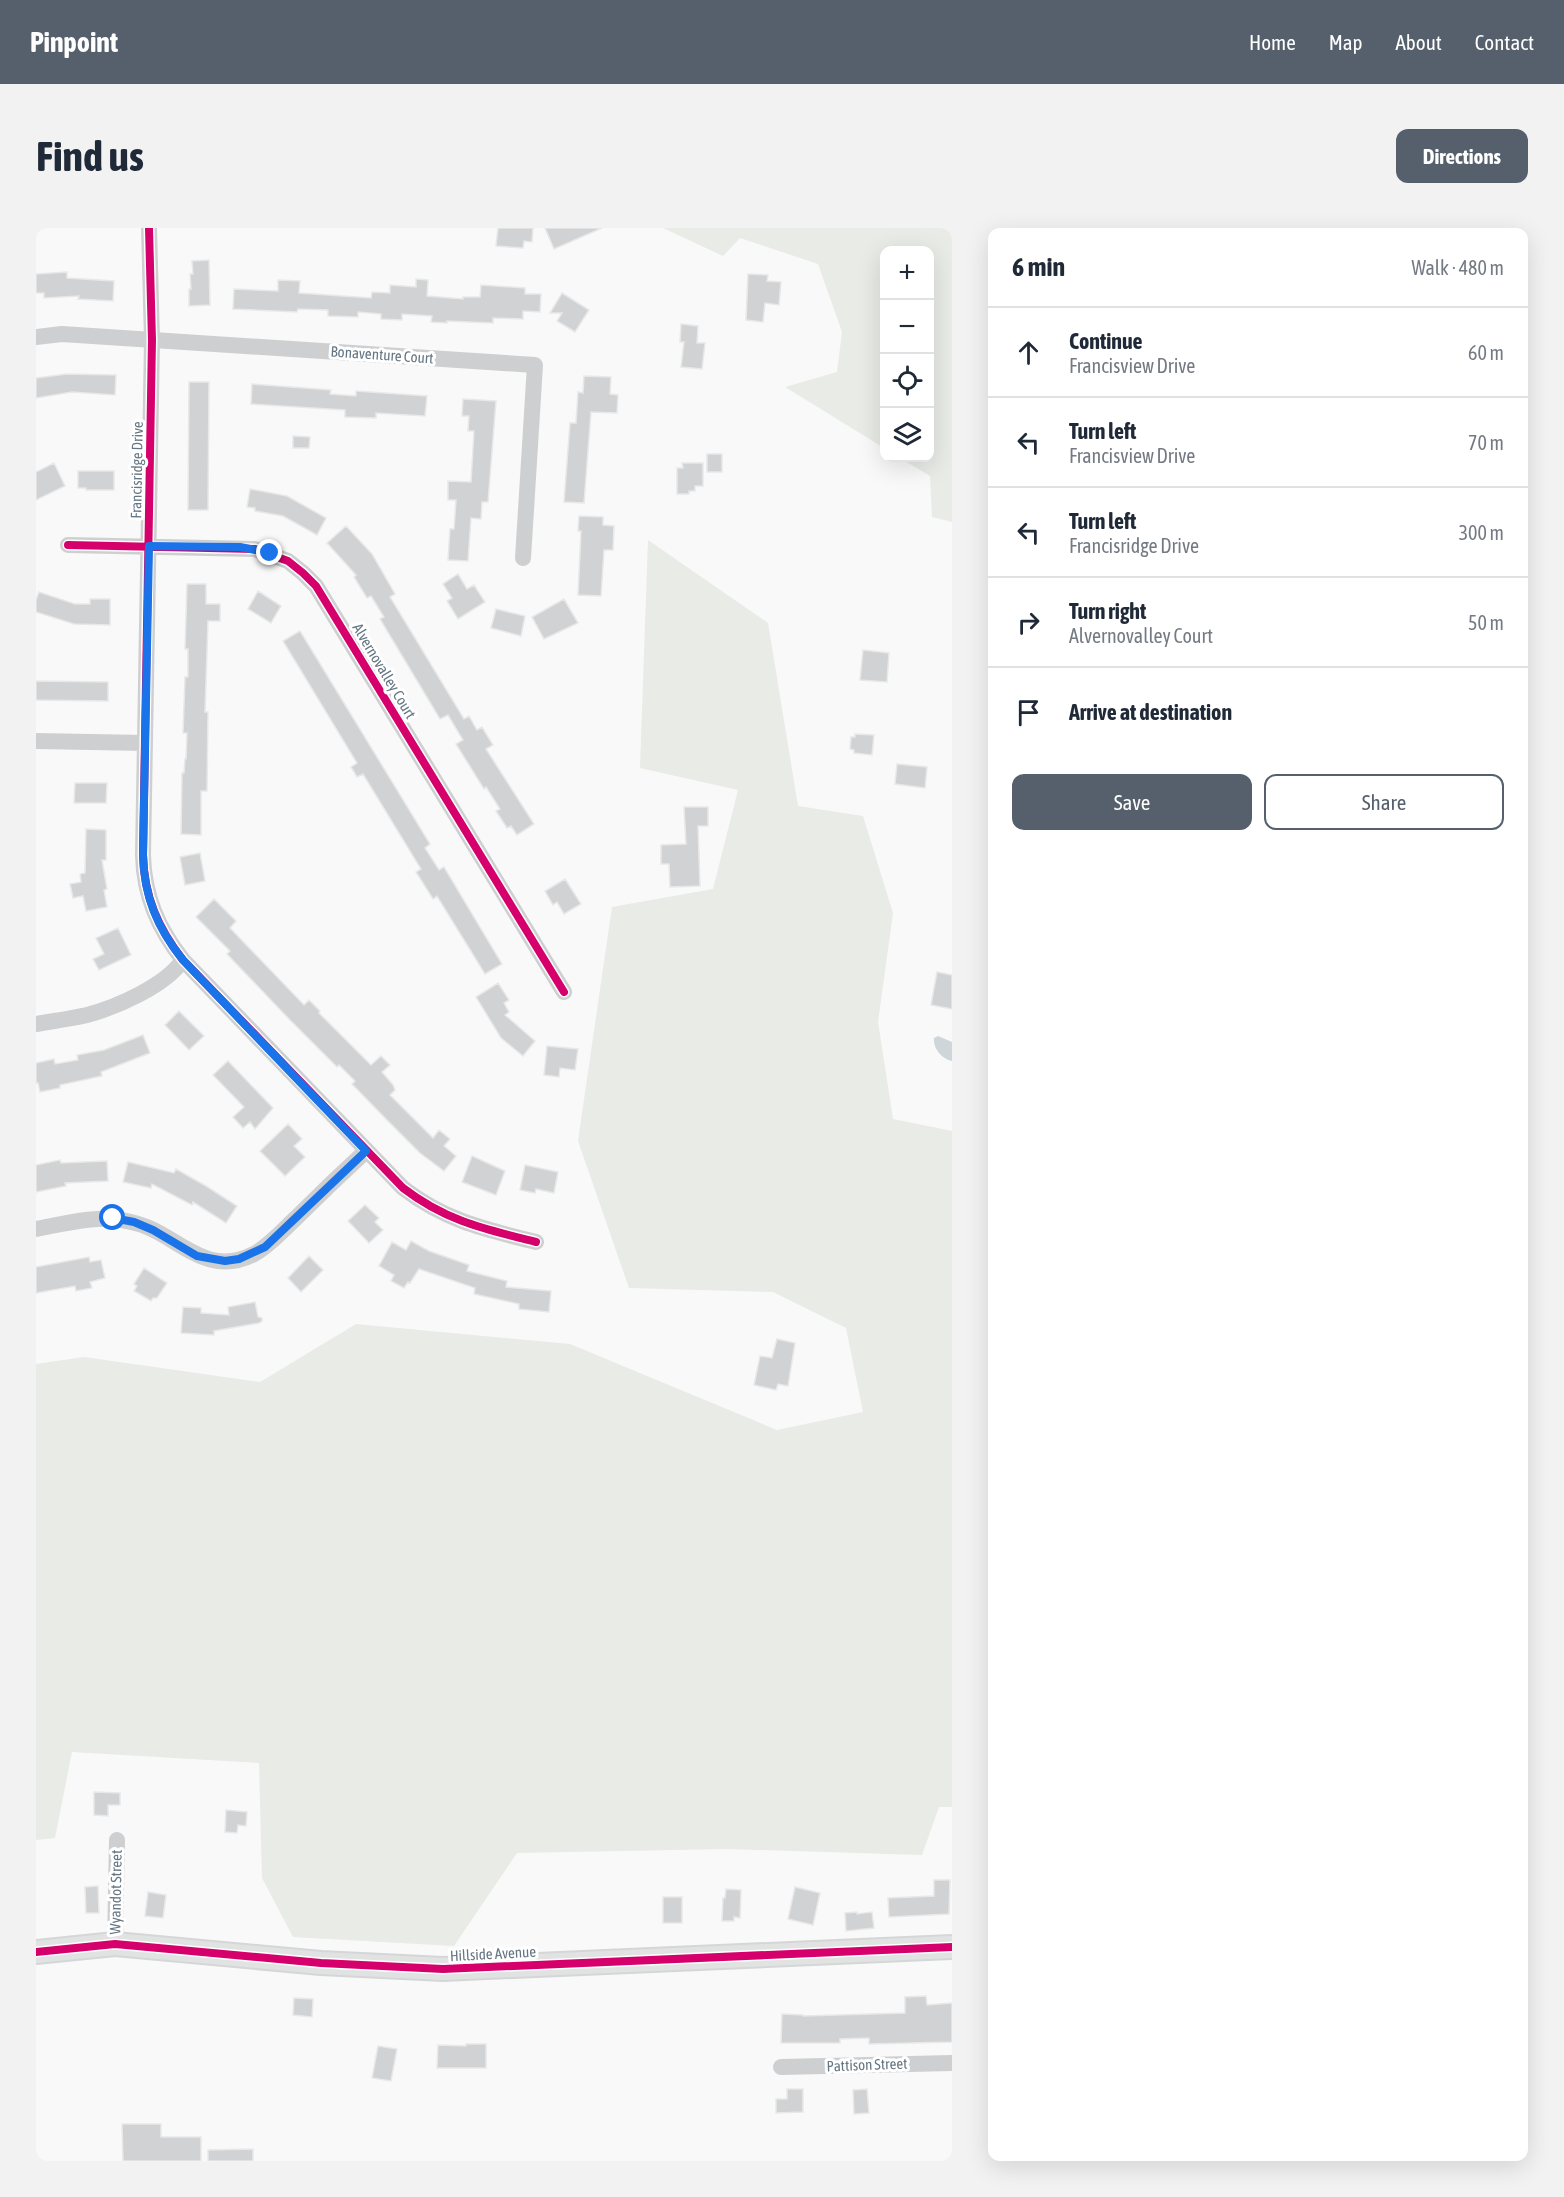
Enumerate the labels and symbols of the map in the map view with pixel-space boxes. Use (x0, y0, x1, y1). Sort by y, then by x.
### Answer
street label: Bonaventure Court (330, 342, 434, 367)
street label: Francisridge Drive (127, 421, 146, 519)
route end (256, 539, 282, 565)
street label: Alvernovalley Court (349, 620, 420, 721)
route start (99, 1204, 125, 1230)
street label: Wyandot Street (106, 1850, 125, 1934)
street label: Hillside Avenue (449, 1943, 537, 1964)
street label: Pattison Street (826, 2055, 908, 2074)

